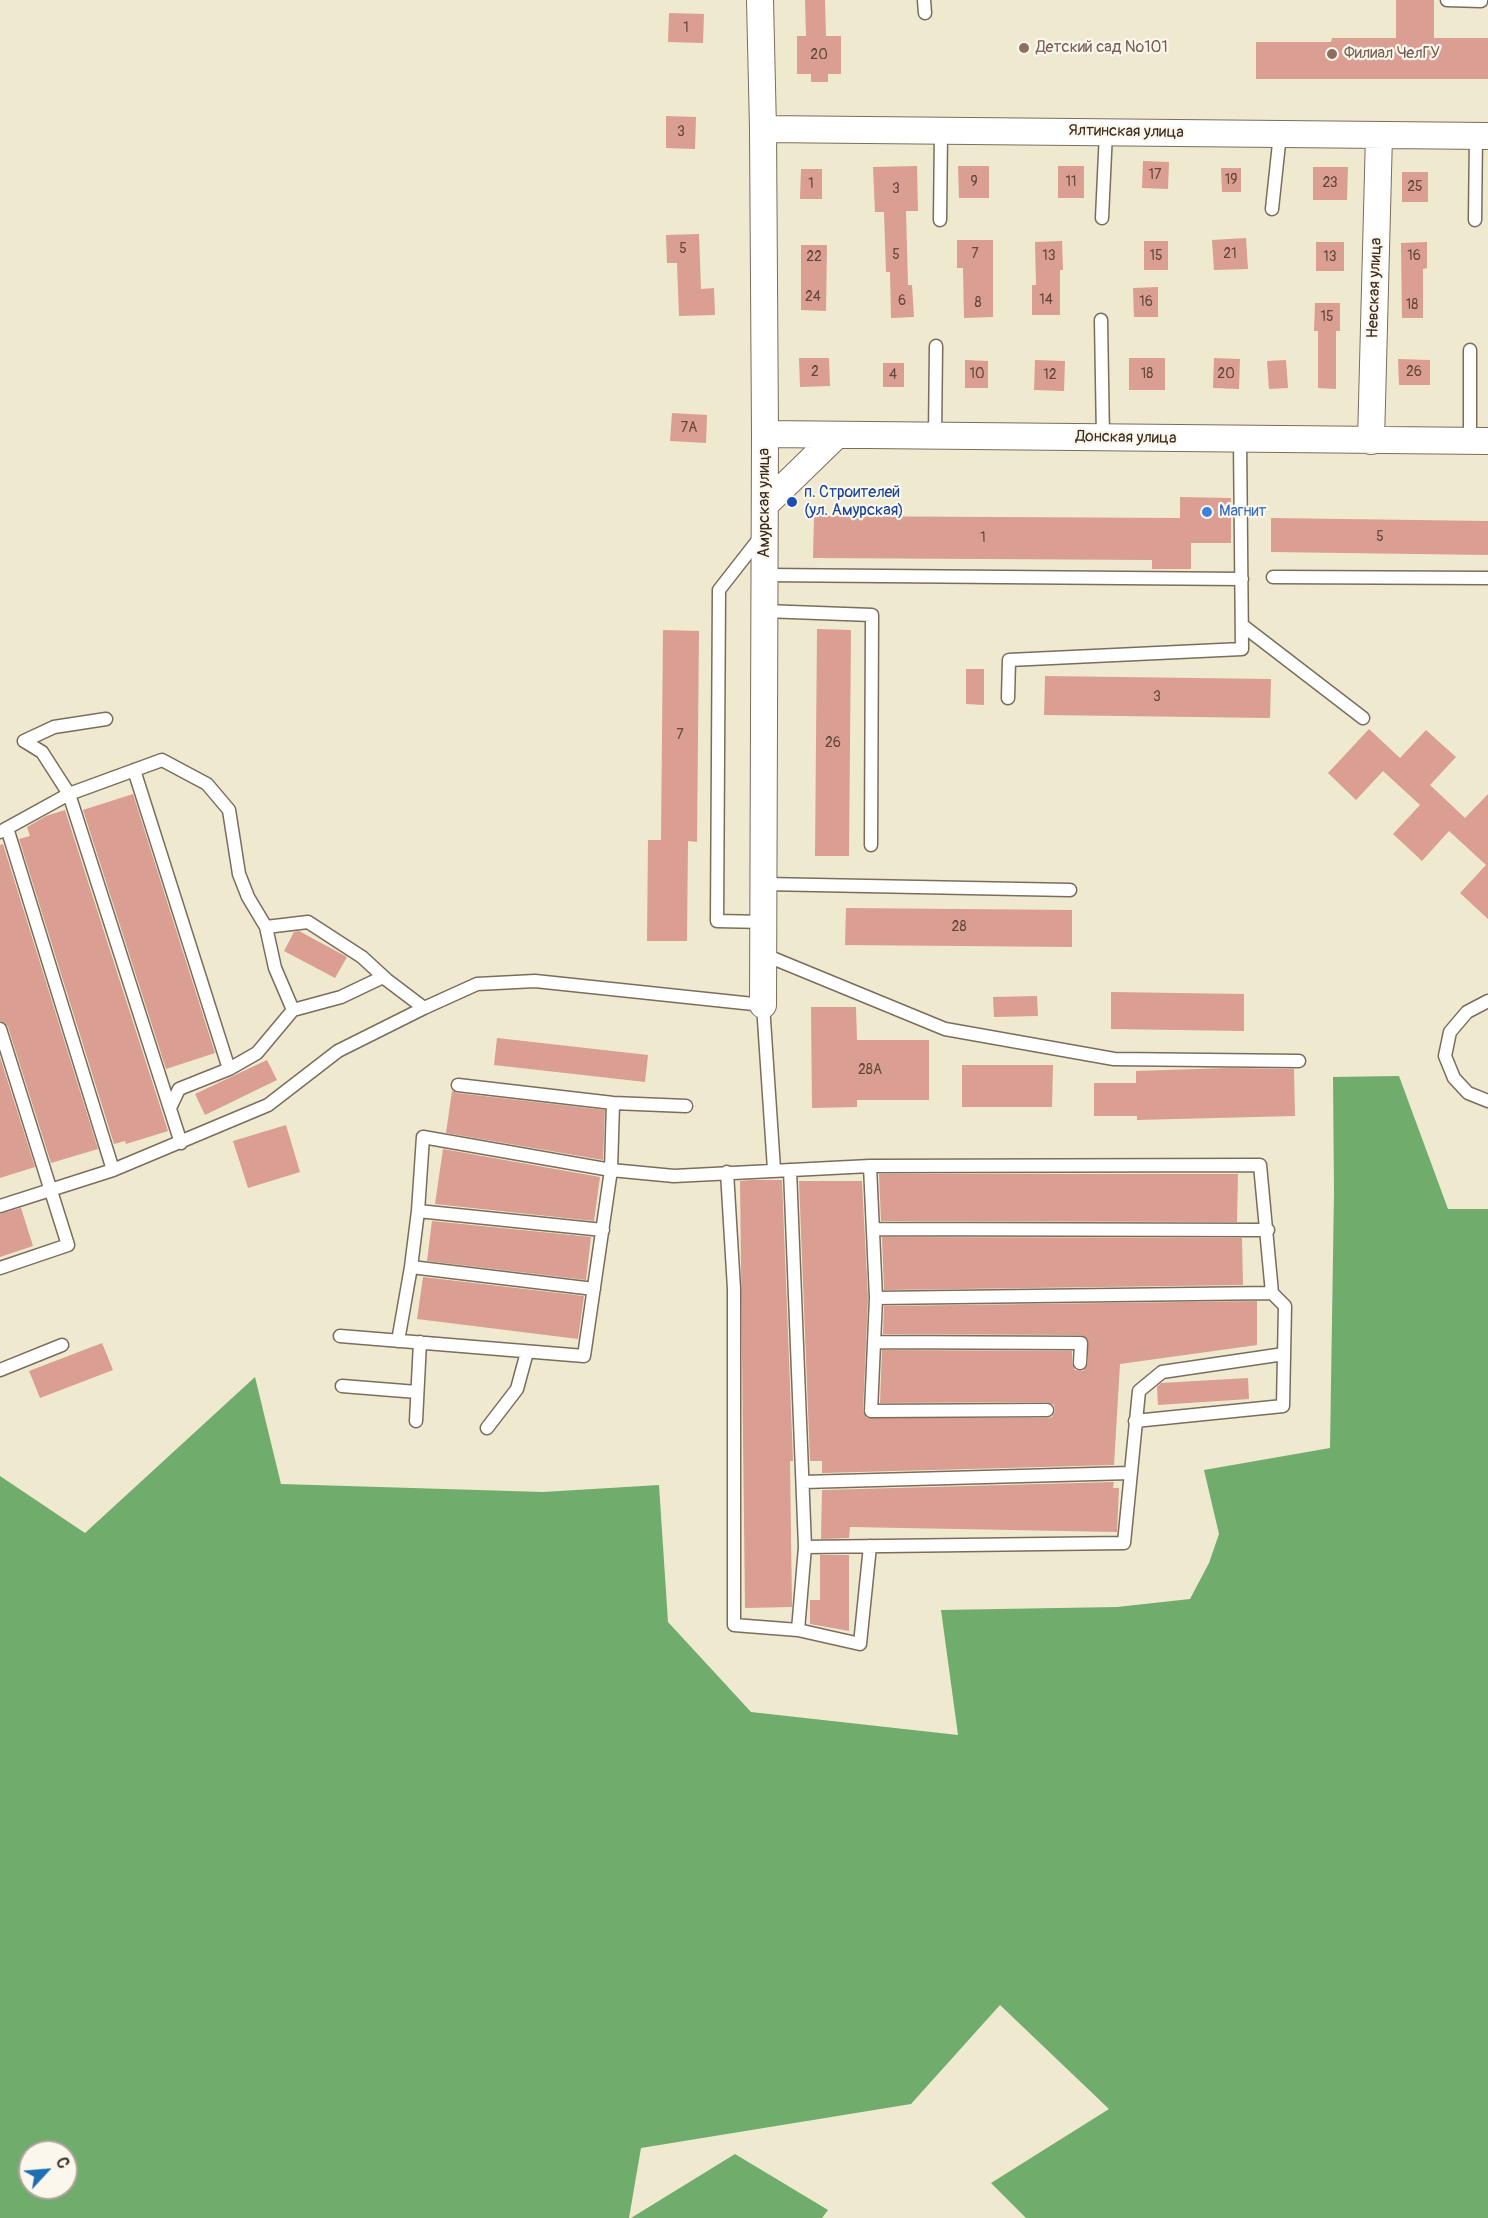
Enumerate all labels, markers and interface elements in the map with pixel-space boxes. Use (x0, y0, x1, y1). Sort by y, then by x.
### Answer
house number: 1 (683, 20, 689, 36)
place label: Детский сад №101 (1036, 38, 1168, 58)
marker: Детский сад №101 (1017, 41, 1031, 55)
place label: Филиал ЧелГУ (1344, 44, 1440, 64)
house number: 20 (810, 47, 828, 63)
marker: Филиал ЧелГУ (1325, 47, 1339, 61)
street label: Ялтинская улица (1068, 121, 1184, 143)
house number: 3 (677, 124, 685, 140)
house number: 17 (1149, 167, 1161, 183)
house number: 19 (1225, 172, 1237, 188)
house number: 9 (970, 174, 978, 190)
house number: 11 (1066, 174, 1076, 190)
house number: 23 (1322, 175, 1338, 191)
house number: 1 (808, 176, 814, 192)
house number: 25 (1407, 179, 1423, 195)
house number: 3 (892, 181, 900, 197)
street label: Невская улица (1364, 237, 1386, 339)
house number: 5 (679, 241, 687, 257)
house number: 7 (971, 246, 979, 262)
house number: 21 (1223, 246, 1237, 262)
house number: 5 (892, 247, 900, 263)
house number: 13 (1042, 248, 1056, 264)
house number: 15 (1149, 248, 1163, 264)
house number: 16 (1407, 248, 1421, 264)
house number: 22 (806, 249, 822, 265)
house number: 13 (1323, 249, 1337, 265)
house number: 24 (805, 289, 821, 305)
house number: 14 (1039, 292, 1053, 308)
house number: 6 (898, 293, 906, 309)
house number: 16 (1139, 294, 1153, 310)
house number: 8 (974, 295, 982, 311)
house number: 18 (1406, 297, 1418, 313)
house number: 15 (1320, 309, 1334, 325)
house number: 2 (811, 364, 819, 380)
house number: 26 (1406, 364, 1422, 380)
house number: 10 (969, 366, 985, 382)
house number: 18 (1141, 366, 1153, 382)
house number: 20 (1217, 366, 1235, 382)
house number: 4 (889, 367, 897, 383)
house number: 12 (1043, 367, 1057, 383)
house number: 7А (681, 420, 697, 436)
street label: Донская улица (1075, 428, 1177, 448)
street label: Амурская улица (755, 448, 775, 558)
place label: п. Строителей (ул. Амурская) (804, 483, 904, 521)
marker: п. Строителей (ул. Амурская) (785, 495, 799, 509)
place label: Магнит (1219, 502, 1267, 522)
marker: Магнит (1200, 505, 1214, 519)
house number: 5 (1376, 529, 1384, 545)
house number: 1 (980, 530, 986, 546)
house number: 3 (1153, 689, 1161, 705)
house number: 7 (676, 727, 684, 743)
house number: 26 (825, 735, 841, 751)
house number: 28 (952, 919, 966, 935)
house number: 28А (858, 1062, 882, 1078)
north arrow (18, 2140, 78, 2200)
text: С (51, 2154, 74, 2172)

